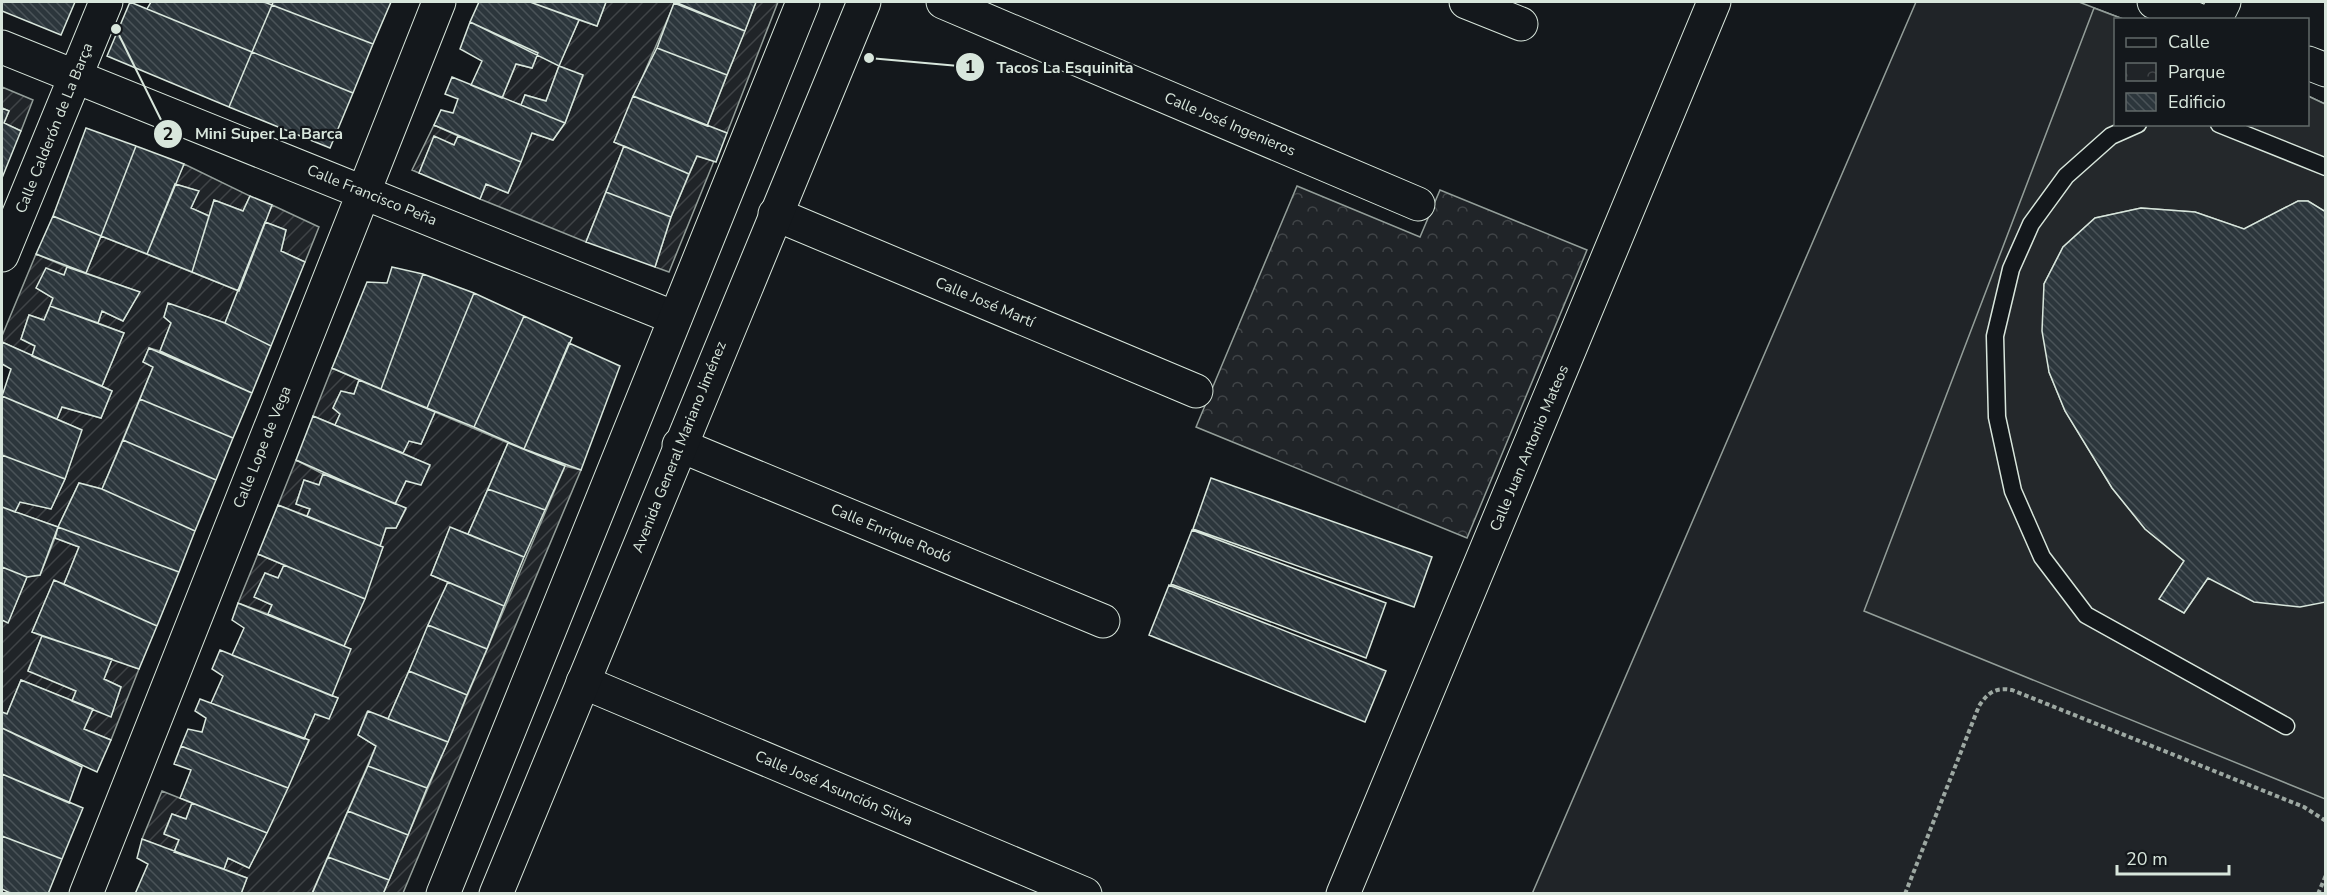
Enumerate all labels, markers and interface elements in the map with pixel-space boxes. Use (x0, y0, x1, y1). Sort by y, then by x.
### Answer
legend (2114, 18, 2309, 126)
text: Calle (2168, 30, 2210, 54)
street label: Calle Calderón de La Barça (11, 40, 97, 216)
callout: Tacos La Esquinita (955, 50, 1146, 84)
text: 1 (965, 55, 975, 79)
text: Tacos La Esquinita (997, 57, 1133, 79)
text: Parque (2168, 60, 2225, 84)
street label: Calle José Ingenieros (1161, 87, 1299, 161)
text: Edificio (2168, 90, 2226, 114)
callout: Mini Super La Barca (153, 117, 356, 151)
text: 2 (163, 122, 173, 146)
text: Mini Super La Barca (195, 123, 343, 145)
street label: Calle Francisco Peña (304, 160, 440, 230)
street label: Calle José Martí (932, 272, 1039, 332)
street label: Avenida General Mariano Jiménez (627, 338, 731, 556)
street label: Calle Juan Antonio Mateos (1485, 362, 1573, 534)
street label: Calle Lope de Vega (228, 383, 296, 511)
street label: Calle Enrique Rodó (828, 499, 954, 567)
street label: Calle José Asunción Silva (752, 746, 916, 830)
scale bar (2117, 838, 2230, 876)
text: 20 m (2126, 847, 2168, 871)

